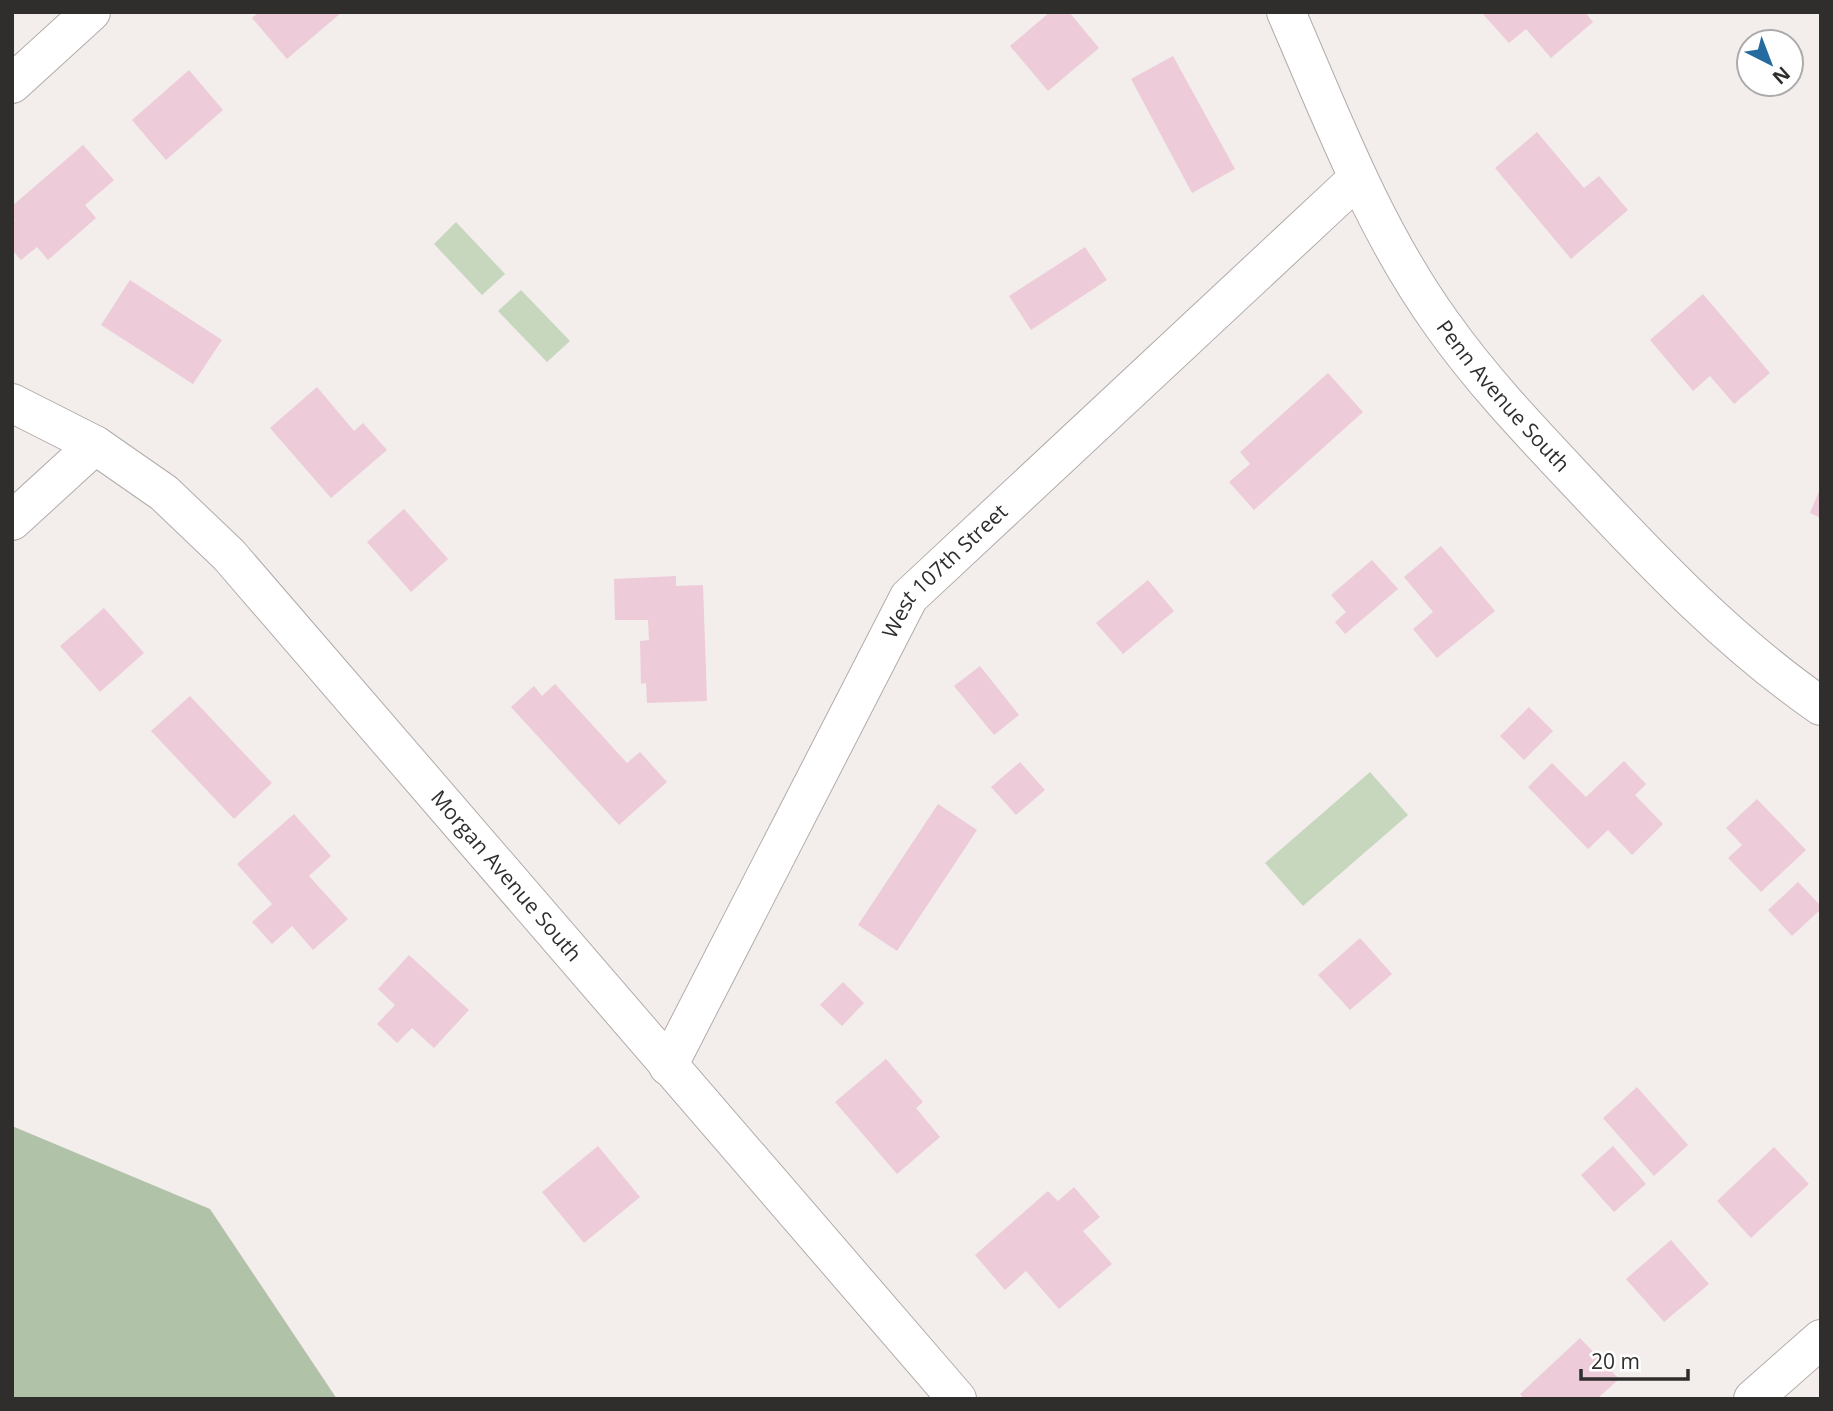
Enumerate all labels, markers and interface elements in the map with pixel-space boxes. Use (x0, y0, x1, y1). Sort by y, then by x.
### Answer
north arrow (1735, 28, 1805, 98)
text: N (1767, 61, 1796, 90)
street label: Penn Avenue South (1431, 314, 1576, 478)
street label: West 107th Street (875, 497, 1013, 643)
street label: Morgan Avenue South (425, 784, 588, 967)
scale bar (1581, 1338, 1688, 1382)
text: 20 m (1591, 1347, 1640, 1375)

